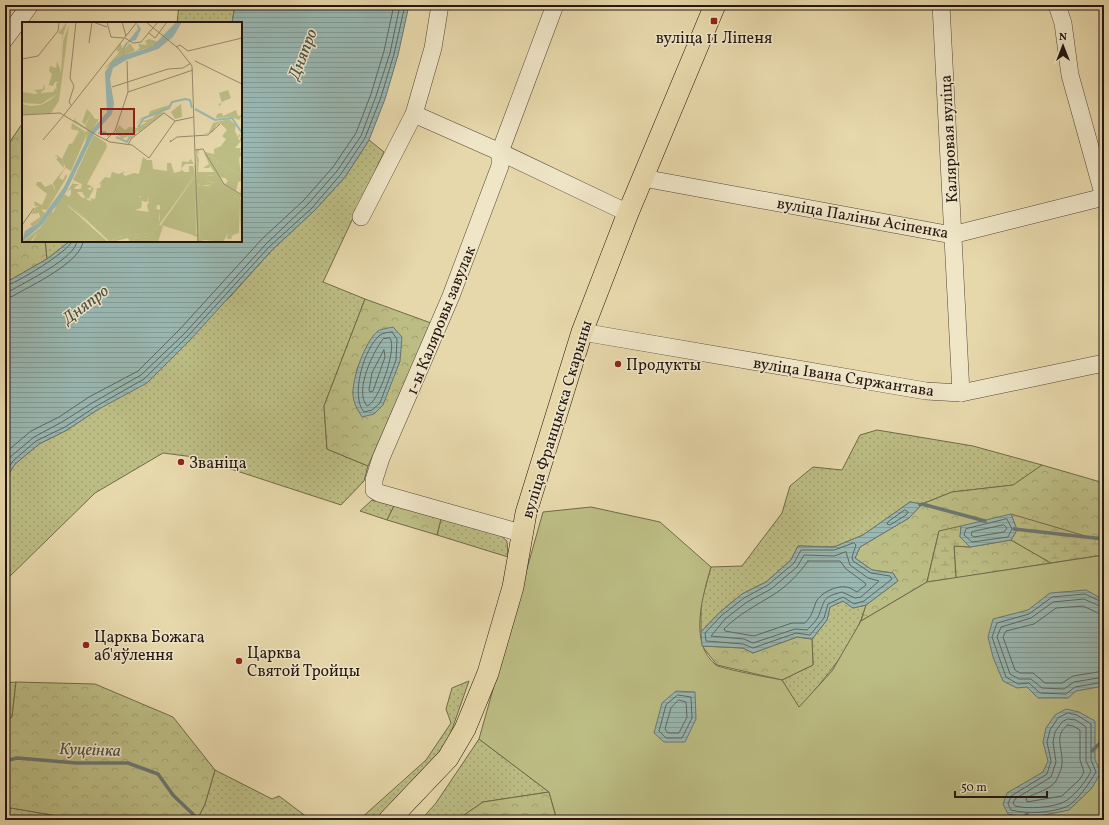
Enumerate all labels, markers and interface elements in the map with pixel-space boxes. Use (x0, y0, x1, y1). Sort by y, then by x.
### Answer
marker: вуліца 11 Ліпеня (709, 16, 719, 26)
inset map (22, 22, 242, 242)
water label: Дняпро (283, 25, 324, 84)
north arrow (1043, 26, 1083, 66)
place label: вуліца 11 Ліпеня (656, 28, 772, 50)
text: N (1059, 30, 1067, 45)
street label: Каляровая вуліца (936, 74, 964, 204)
street label: вуліца Паліны Асіпенка (775, 193, 950, 245)
street label: 1-ы Каляровы завулак (402, 243, 482, 399)
water label: Дняпро (57, 280, 114, 331)
street label: вуліца Францыска Скарыны (517, 318, 599, 521)
street label: вуліца Івана Сяржантава (752, 353, 936, 403)
place label: Продукты (626, 355, 701, 377)
marker: Продукты (613, 359, 623, 369)
place label: Званіца (189, 453, 247, 475)
marker: Званіца (176, 457, 186, 467)
place label: Царква Божага аб'яўлення (94, 627, 205, 667)
marker: Царква Божага аб'яўлення (81, 640, 91, 650)
place label: Царква Святой Тройцы (247, 643, 360, 683)
marker: Царква Святой Тройцы (234, 656, 244, 666)
water label: Куцеінка (59, 738, 121, 763)
scale bar (955, 773, 1047, 799)
text: 50 m (961, 780, 987, 796)

